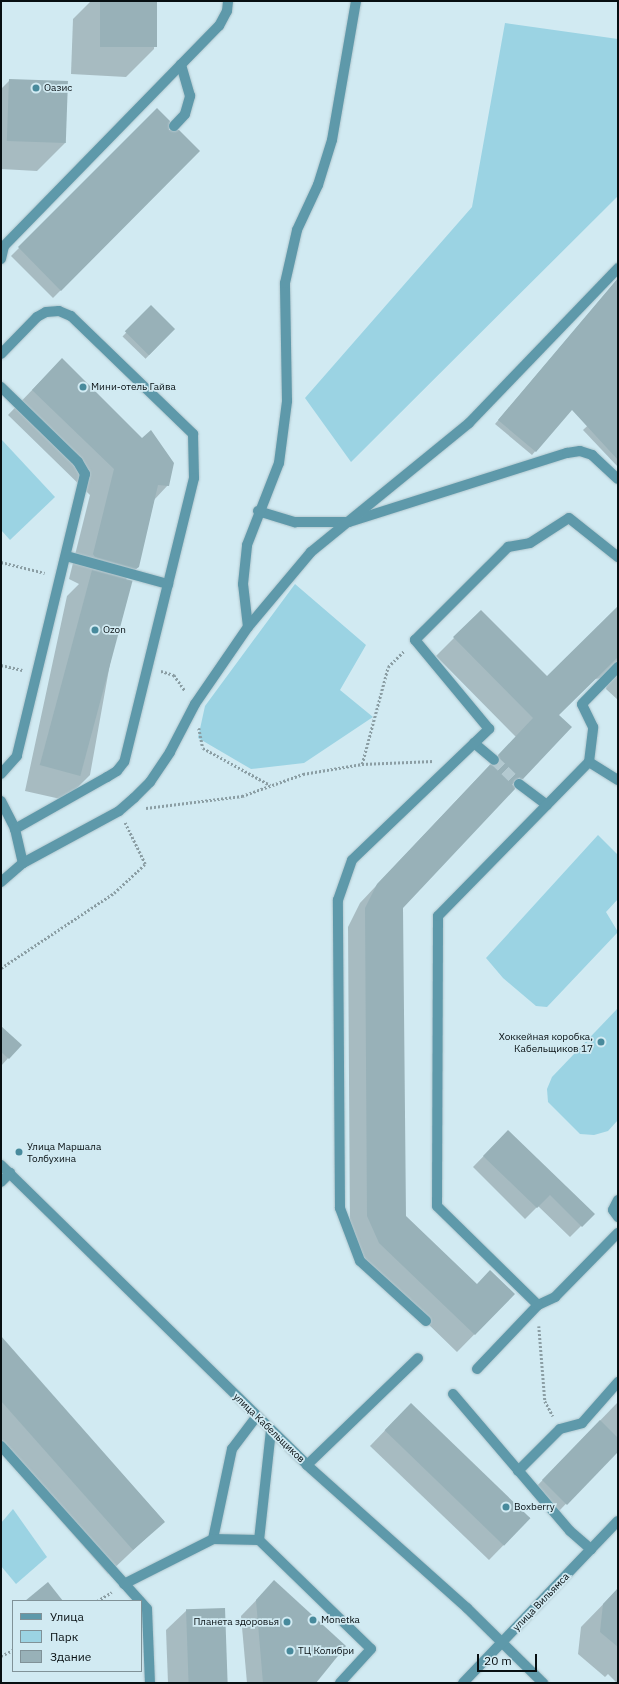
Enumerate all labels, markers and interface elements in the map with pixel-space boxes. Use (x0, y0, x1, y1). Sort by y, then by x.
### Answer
place label: Оазис (44, 82, 72, 94)
marker: Оазис (31, 83, 41, 93)
place label: Мини-отель Гайва (91, 381, 176, 393)
marker: Мини-отель Гайва (78, 382, 88, 392)
place label: Ozon (103, 624, 126, 636)
marker: Ozon (90, 625, 100, 635)
place label: Хоккейная коробка, Кабельщиков 17 (499, 1030, 593, 1054)
marker: Хоккейная коробка, Кабельщиков 17 (596, 1037, 606, 1047)
place label: Улица Маршала Толбухина (27, 1140, 101, 1164)
marker: Улица Маршала Толбухина (14, 1147, 24, 1157)
street label: улица Кабельщиков (231, 1391, 307, 1465)
place label: Boxberry (514, 1501, 555, 1513)
marker: Boxberry (501, 1502, 511, 1512)
street label: улица Вильямса (510, 1570, 572, 1634)
legend (12, 1600, 142, 1672)
text: Улица (50, 1609, 84, 1624)
place label: Monetka (321, 1614, 360, 1626)
marker: Monetka (308, 1615, 318, 1625)
place label: Планета здоровья (193, 1616, 279, 1628)
marker: Планета здоровья (282, 1617, 292, 1627)
text: Парк (50, 1629, 78, 1644)
place label: ТЦ Колибри (298, 1645, 354, 1657)
marker: ТЦ Колибри (285, 1646, 295, 1656)
scale bar (479, 1646, 539, 1672)
text: Здание (50, 1649, 91, 1664)
text: 20 m (484, 1653, 512, 1668)

